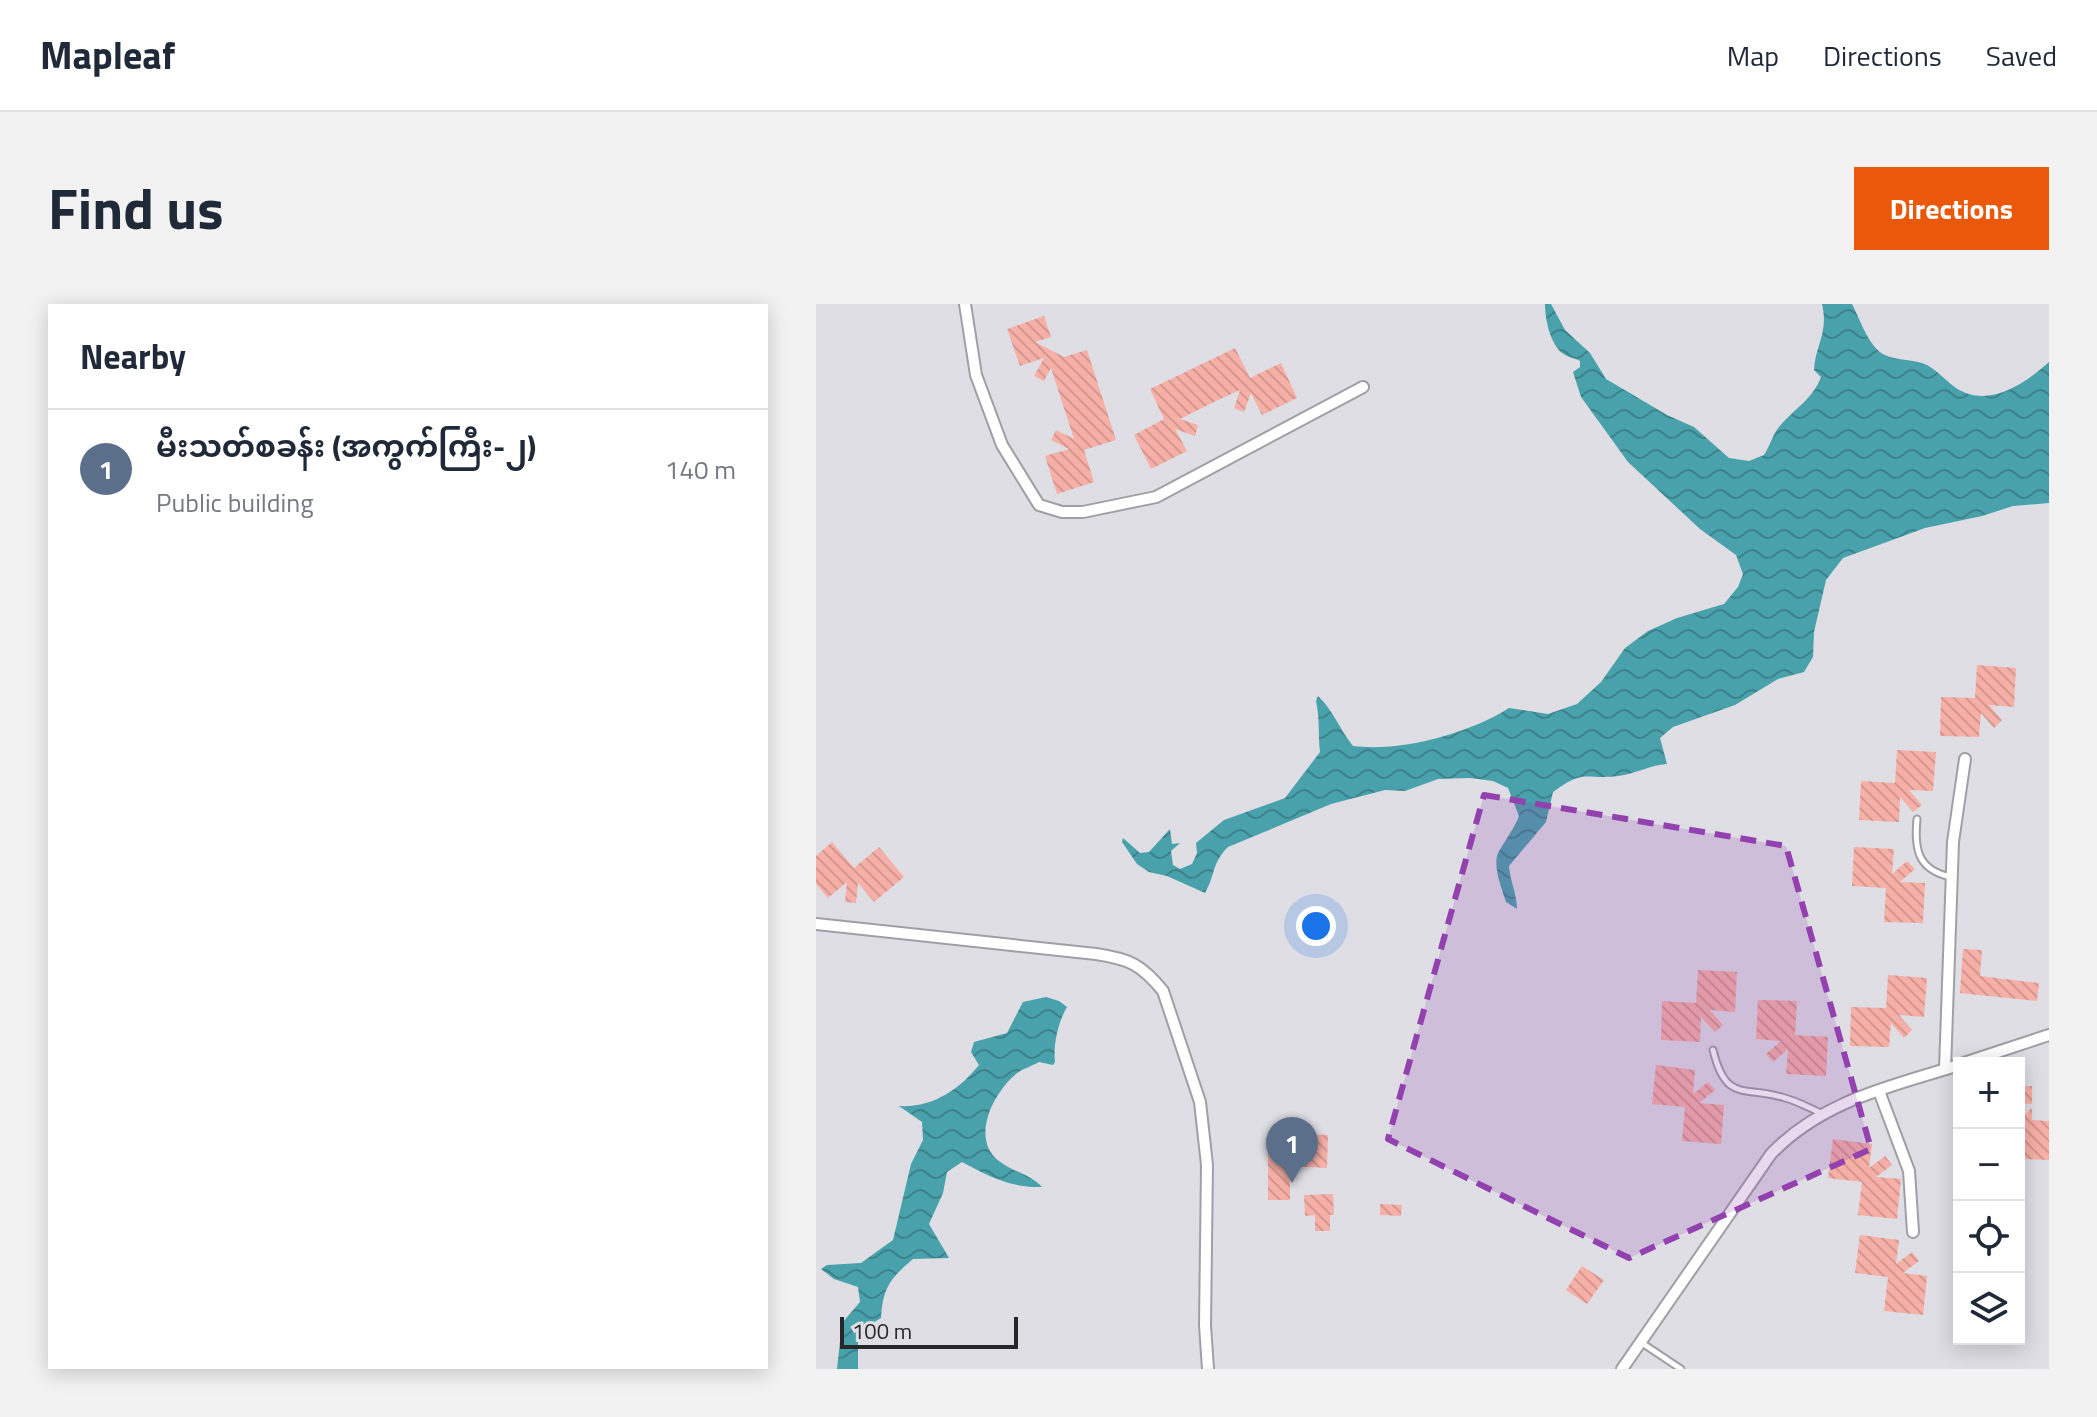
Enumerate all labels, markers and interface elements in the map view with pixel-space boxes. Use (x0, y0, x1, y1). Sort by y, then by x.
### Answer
text: Mapleaf (40, 26, 175, 84)
text: Map (1727, 34, 1779, 77)
text: Directions (1823, 34, 1942, 77)
text: Saved (1986, 34, 2057, 77)
text: Find us (48, 166, 224, 251)
button: Directions (1854, 167, 2049, 250)
text: Nearby (80, 330, 186, 382)
text: မီးသတ်စခန်း (အကွက်ကြီး-၂) (156, 423, 536, 469)
text: 1 (99, 450, 113, 489)
text: 140 m (665, 450, 736, 489)
text: Public building (156, 483, 314, 522)
your location (1296, 906, 1336, 946)
map controls (1953, 1057, 2025, 1345)
button: + (1953, 1057, 2025, 1129)
pin: 1 (1266, 1117, 1318, 1183)
button: − (1953, 1129, 2025, 1201)
button: locate (1953, 1201, 2025, 1273)
button: layers (1953, 1273, 2025, 1345)
scale bar (840, 1313, 1018, 1349)
text: 100 m (852, 1314, 912, 1348)

